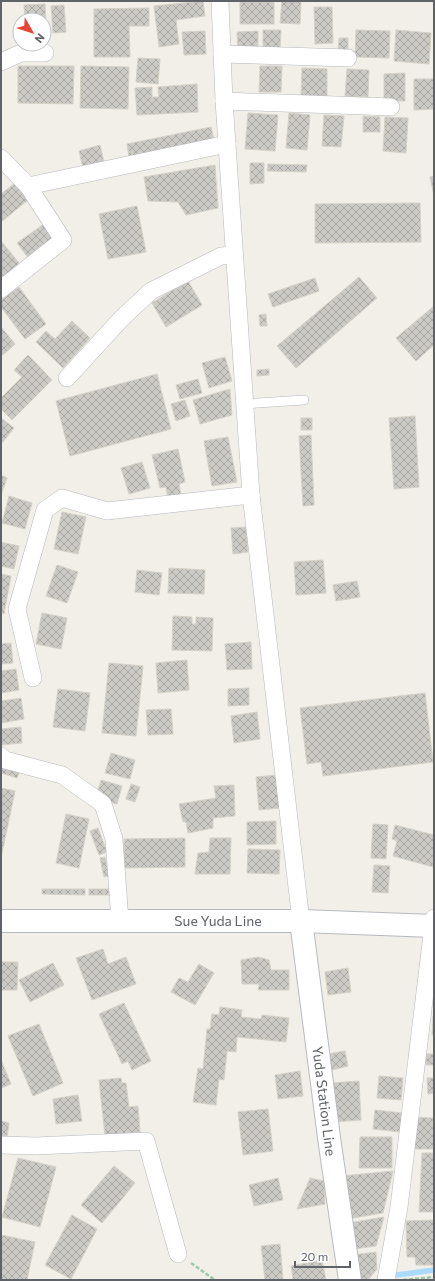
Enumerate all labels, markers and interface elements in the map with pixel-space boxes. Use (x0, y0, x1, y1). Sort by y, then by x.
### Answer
north arrow (12, 12, 52, 52)
text: N (33, 31, 48, 46)
street label: Sue Yuda Line (174, 912, 262, 929)
street label: Yuda Station Line (309, 1045, 340, 1157)
scale bar (295, 1243, 350, 1269)
text: 20 m (301, 1249, 328, 1263)

